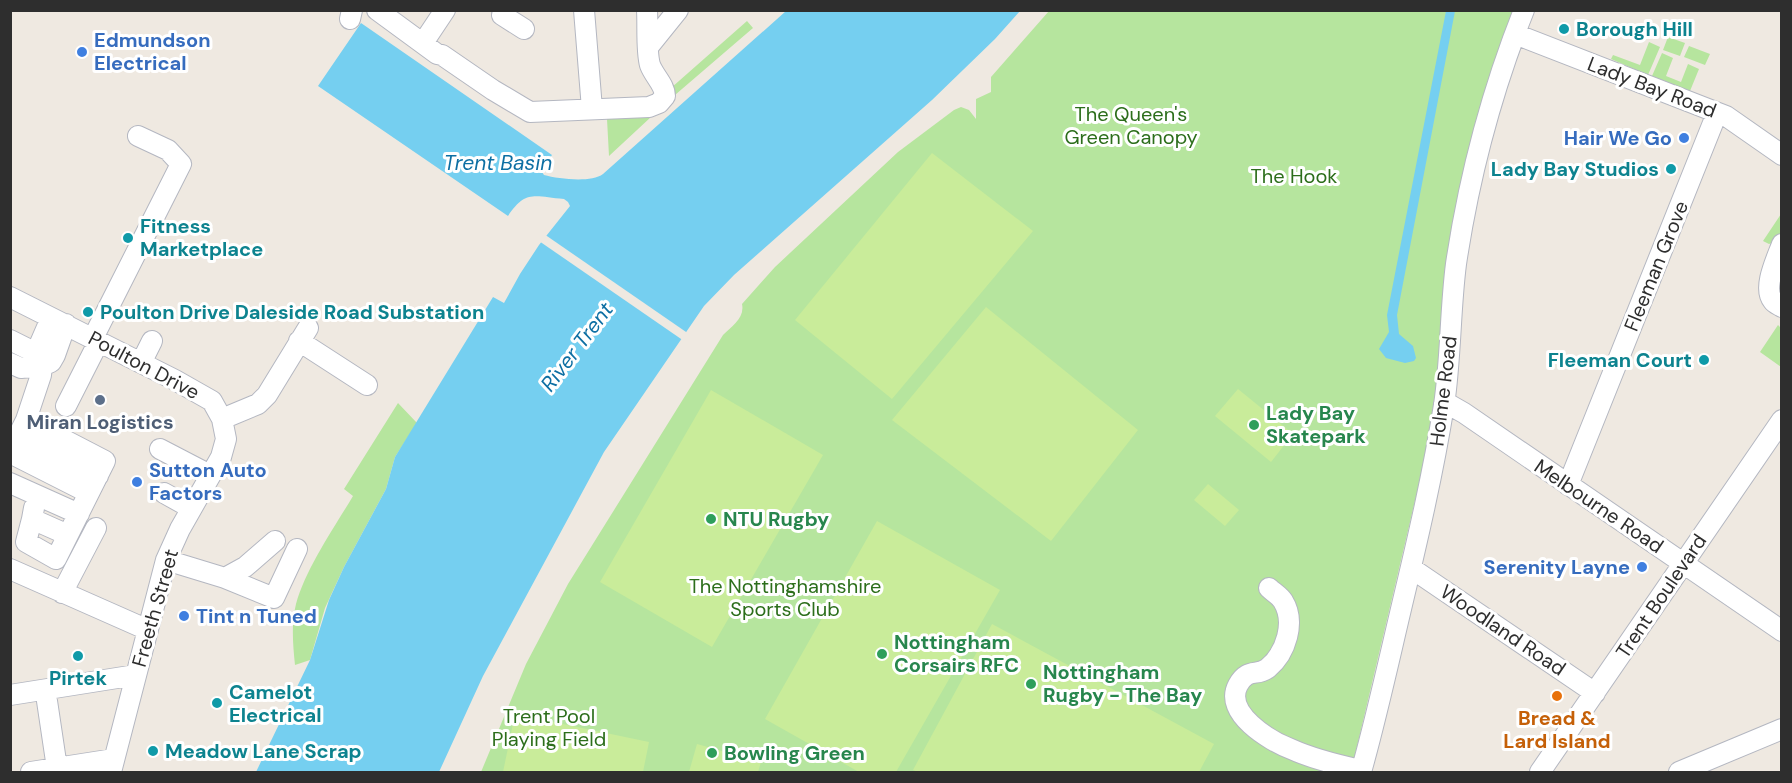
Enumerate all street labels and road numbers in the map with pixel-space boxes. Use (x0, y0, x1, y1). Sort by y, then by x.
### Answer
street label: Lady Bay Road (1584, 50, 1720, 124)
street label: Fleeman Grove (1618, 197, 1694, 335)
street label: Poulton Drive (84, 325, 204, 405)
street label: Holme Road (1423, 334, 1463, 448)
street label: Melbourne Road (1529, 453, 1669, 559)
street label: Trent Boulevard (1610, 529, 1712, 663)
street label: Freeth Street (126, 546, 184, 670)
street label: Woodland Road (1435, 578, 1571, 682)

